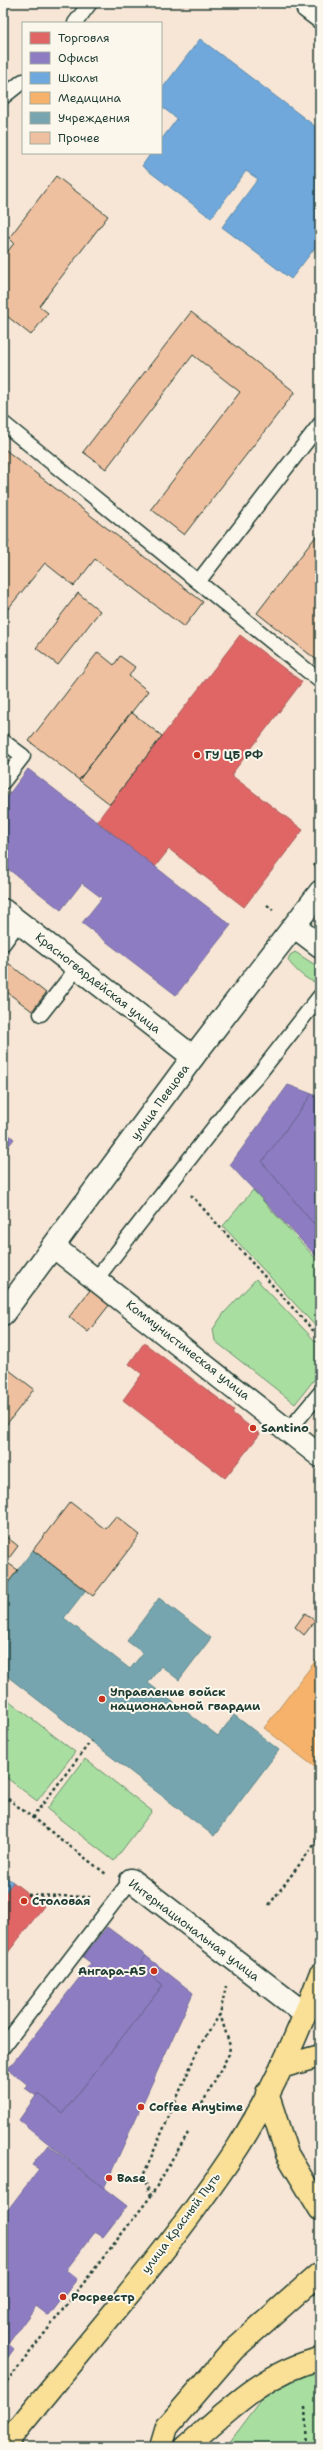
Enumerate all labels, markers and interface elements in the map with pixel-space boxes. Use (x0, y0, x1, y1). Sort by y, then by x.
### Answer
legend (22, 22, 162, 154)
text: Торговля (58, 30, 110, 46)
text: Офисы (58, 50, 98, 66)
text: Школы (58, 70, 98, 86)
text: Медицина (58, 90, 122, 106)
text: Учреждения (58, 110, 130, 126)
text: Прочее (58, 130, 100, 146)
place label: ГУ ЦБ РФ (205, 747, 263, 763)
marker: ГУ ЦБ РФ (192, 750, 202, 760)
street label: Красногвардейская улица (32, 929, 164, 1037)
street label: улица Певцова (127, 1061, 193, 1143)
street label: Коммунистическая улица (123, 1297, 254, 1404)
place label: Santino (261, 1420, 309, 1436)
marker: Santino (248, 1423, 258, 1433)
place label: Управление войск национальной гвардии (110, 1684, 261, 1714)
marker: Управление войск национальной гвардии (97, 1694, 107, 1704)
street label: Интернациональная улица (125, 1875, 263, 1985)
place label: Столовая (32, 1893, 90, 1909)
marker: Столовая (19, 1896, 29, 1906)
place label: Ангара-А5 (78, 1963, 146, 1979)
marker: Ангара-А5 (149, 1966, 159, 1976)
place label: Coffee Anytime (149, 2099, 243, 2115)
marker: Coffee Anytime (136, 2102, 146, 2112)
street label: улица Красный Путь (138, 2169, 224, 2277)
place label: Base (117, 2170, 146, 2186)
marker: Base (104, 2173, 114, 2183)
place label: Росреестр (71, 2289, 135, 2305)
marker: Росреестр (58, 2292, 68, 2302)

